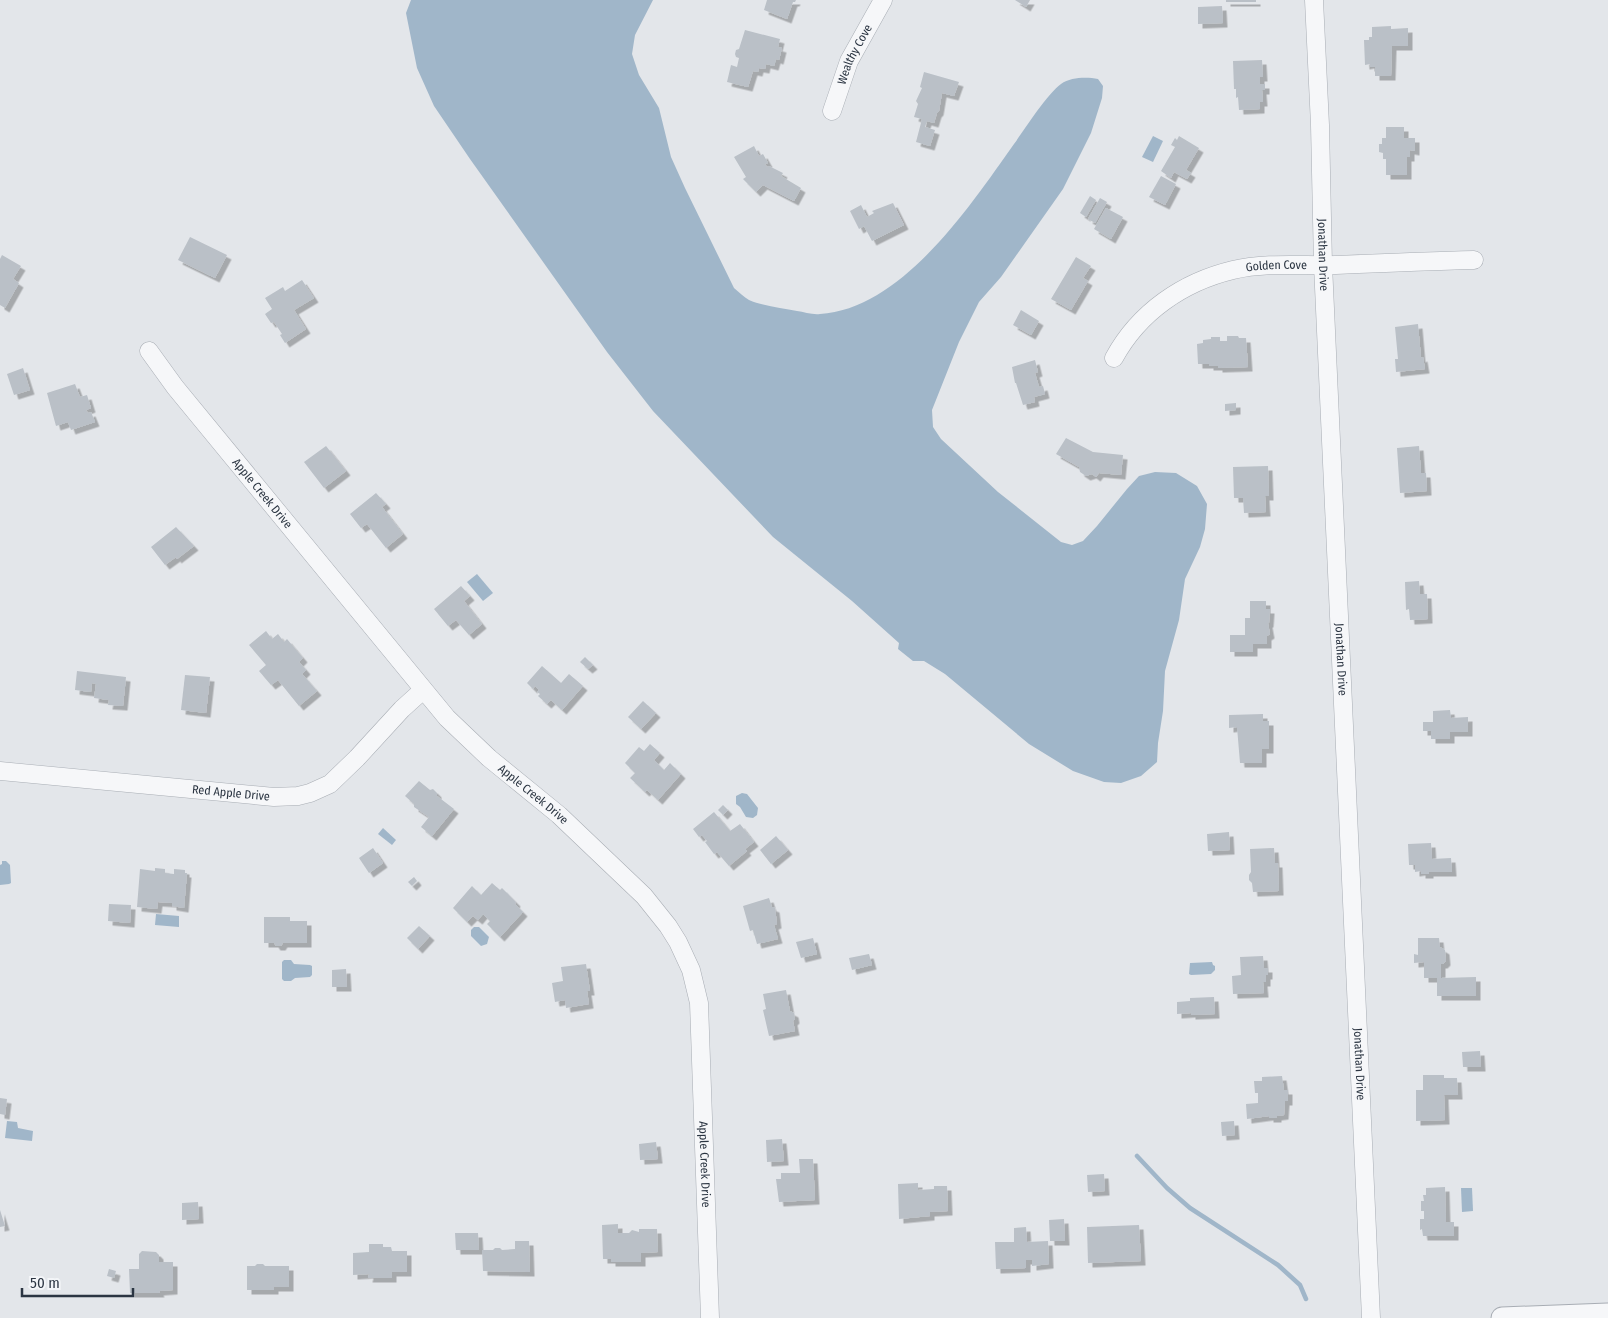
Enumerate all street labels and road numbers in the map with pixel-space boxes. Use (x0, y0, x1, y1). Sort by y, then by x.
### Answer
street label: Wealthy Cove (834, 22, 875, 86)
street label: Jonathan Drive (1315, 218, 1331, 291)
street label: Golden Cove (1245, 258, 1307, 274)
street label: Apple Creek Drive (229, 455, 295, 531)
street label: Jonathan Drive (1332, 623, 1350, 696)
street label: Apple Creek Drive (495, 761, 571, 827)
street label: Red Apple Drive (191, 782, 271, 804)
street label: Jonathan Drive (1351, 1027, 1368, 1101)
street label: Apple Creek Drive (696, 1121, 713, 1208)

